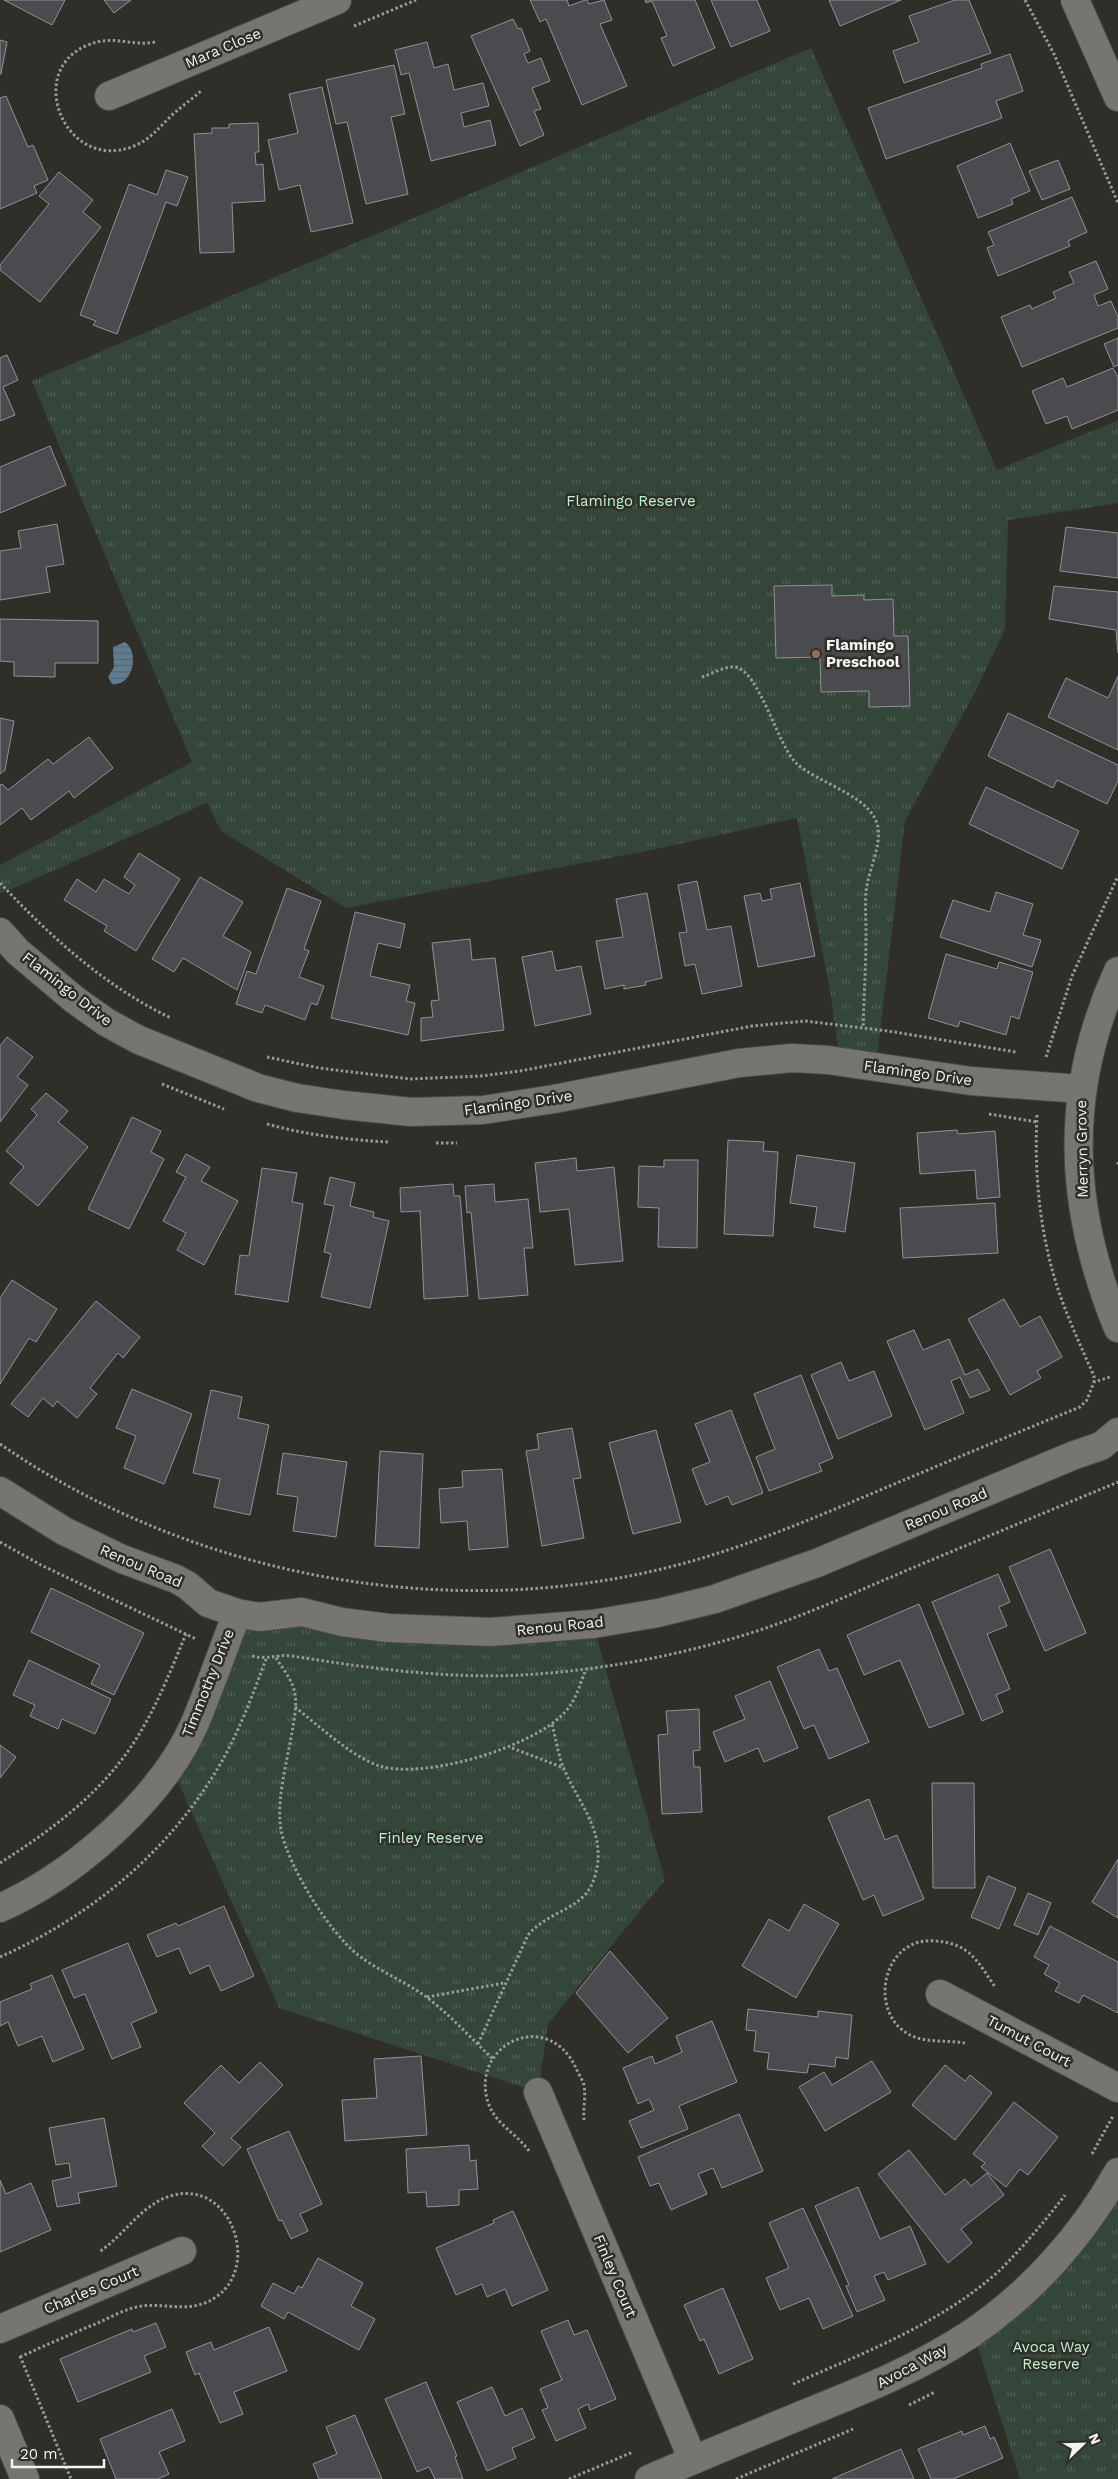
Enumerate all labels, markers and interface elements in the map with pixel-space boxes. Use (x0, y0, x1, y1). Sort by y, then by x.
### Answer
street label: Mara Close (182, 24, 264, 72)
park label: Flamingo Reserve (566, 492, 696, 510)
place label: Flamingo Preschool (826, 636, 900, 671)
marker: Flamingo Preschool (810, 648, 822, 660)
street label: Flamingo Drive (18, 948, 116, 1030)
street label: Flamingo Drive (863, 1056, 973, 1090)
street label: Flamingo Drive (463, 1086, 573, 1120)
street label: Merryn Grove (1072, 1100, 1092, 1198)
street label: Renou Road (902, 1484, 990, 1534)
street label: Renou Road (97, 1541, 185, 1591)
street label: Renou Road (515, 1612, 605, 1640)
street label: Timmothy Drive (178, 1626, 238, 1740)
park label: Finley Reserve (378, 1829, 484, 1847)
street label: Tumut Court (984, 2011, 1075, 2071)
street label: Finley Court (589, 2232, 641, 2321)
street label: Charles Court (41, 2262, 142, 2318)
park label: Avoca Way Reserve (1012, 2338, 1090, 2373)
street label: Avoca Way (874, 2340, 950, 2392)
north arrow (1058, 2419, 1108, 2469)
text: N (1086, 2431, 1104, 2447)
scale bar (12, 2436, 105, 2468)
text: 20 m (20, 2445, 58, 2463)

